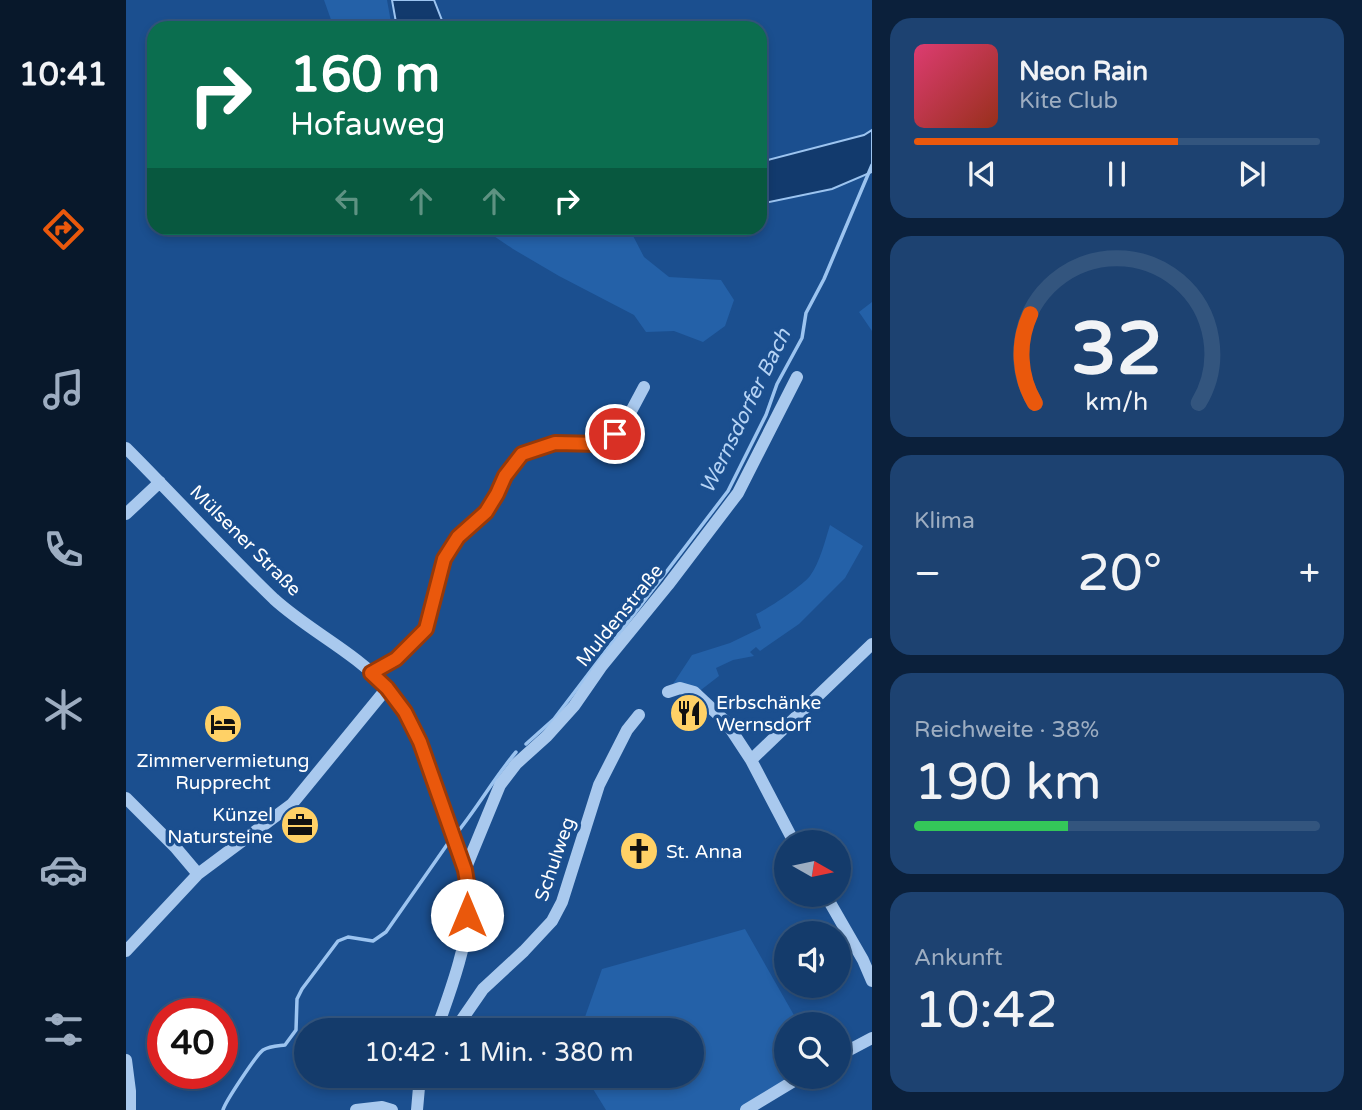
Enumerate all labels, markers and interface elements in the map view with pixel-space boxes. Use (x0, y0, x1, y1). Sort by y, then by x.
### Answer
text: 160 m (290, 46, 440, 105)
icon: right (175, 49, 266, 140)
text: 10:41 (19, 56, 107, 94)
text: Neon Rain (1019, 56, 1148, 87)
text: Kite Club (1019, 87, 1118, 115)
text: Hofauweg (290, 106, 446, 144)
icon: previous (963, 155, 1001, 193)
icon: pause (1098, 155, 1136, 193)
icon: next (1233, 155, 1271, 193)
icon: left (329, 182, 367, 220)
icon: ahead (402, 182, 440, 220)
icon: ahead (475, 182, 513, 220)
icon: right (548, 182, 586, 220)
icon: directions (39, 205, 88, 254)
text: 32 (1071, 306, 1163, 394)
water label: Wernsdorfer Bach (695, 324, 797, 498)
icon: music (39, 365, 88, 414)
text: km/h (1086, 386, 1148, 416)
pin (585, 404, 645, 464)
icon: arrive (596, 415, 634, 453)
street label: Mülsener Straße (185, 481, 305, 601)
text: Klima (914, 507, 975, 535)
icon: phone (39, 525, 88, 574)
text: 20° (1077, 542, 1162, 605)
text: − (914, 551, 941, 597)
text: + (1299, 551, 1320, 597)
street label: Muldenstraße (572, 560, 668, 671)
icon: climate (39, 685, 88, 734)
restaurant icon: Erbschänke Wernsdorf (668, 692, 710, 734)
place label: Erbschänke Wernsdorf (716, 692, 821, 736)
hotel icon: Zimmervermietung Rupprecht (202, 703, 244, 745)
text: Reichweite · 38% (914, 716, 1099, 744)
place label: Zimmervermietung Rupprecht (136, 750, 310, 794)
text: 190 km (914, 751, 1102, 814)
place label: Künzel Natursteine (167, 804, 273, 848)
office icon: Künzel Natursteine (279, 804, 321, 846)
street label: Schulweg (530, 814, 580, 904)
church icon: St. Anna (618, 830, 660, 872)
north arrow (774, 830, 850, 906)
map controls (774, 830, 851, 1089)
place label: St. Anna (666, 841, 742, 863)
icon: car (39, 845, 88, 894)
position arrow (430, 878, 504, 952)
button: sound (774, 921, 851, 998)
text: Ankunft (914, 944, 1003, 972)
text: 10:42 (914, 979, 1058, 1042)
speed limit sign: 40 (147, 998, 238, 1089)
icon: filters (39, 1005, 88, 1054)
button: search (774, 1012, 851, 1089)
text: 10:42 · 1 Min. · 380 m (364, 1037, 634, 1068)

